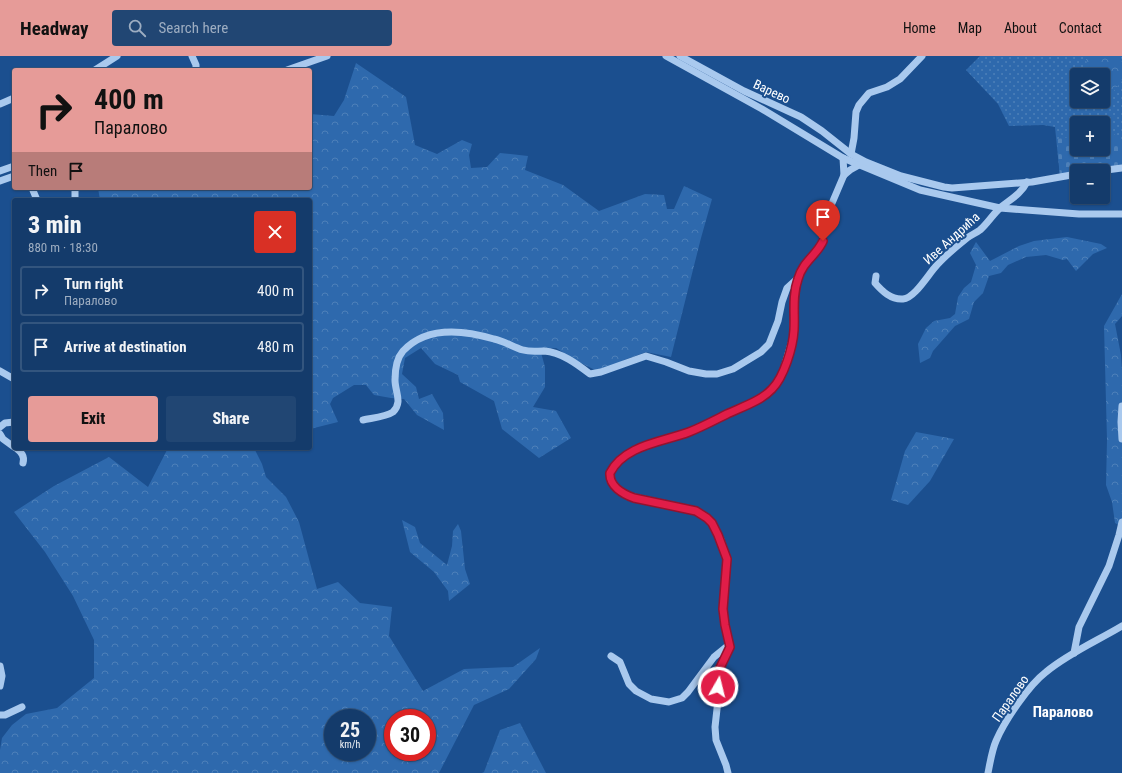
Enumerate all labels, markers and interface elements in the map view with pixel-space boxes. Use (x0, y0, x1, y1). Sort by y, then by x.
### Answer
search box (112, 10, 392, 46)
text: Headway (20, 17, 88, 40)
icon: search (126, 17, 148, 39)
text: Search here (158, 19, 228, 37)
text: Home (903, 20, 936, 36)
text: Map (958, 20, 982, 36)
text: About (1004, 20, 1037, 36)
text: Contact (1059, 20, 1102, 36)
map controls (1070, 68, 1110, 204)
button: layers (1070, 68, 1110, 108)
street label: Варево (751, 76, 793, 106)
text: 400 m (94, 83, 164, 116)
icon: right (28, 84, 80, 136)
button: + (1070, 116, 1110, 156)
text: Паралово (94, 117, 168, 138)
icon: arrive (65, 160, 87, 182)
text: Then (28, 162, 57, 180)
button: − (1070, 164, 1110, 204)
pin (806, 200, 840, 241)
icon: arrive (812, 206, 834, 228)
street label: Иве Андрића (920, 209, 983, 268)
text: 3 min (28, 211, 82, 239)
button: close (254, 211, 296, 253)
text: 880 m · 18:30 (28, 240, 98, 255)
text: Turn right (64, 275, 123, 293)
icon: right (30, 280, 52, 302)
text: 400 m (257, 282, 294, 300)
text: Паралово (64, 293, 117, 308)
icon: arrive (30, 336, 52, 358)
text: Arrive at destination (64, 338, 187, 356)
text: 480 m (257, 338, 294, 356)
button: Exit (28, 396, 158, 442)
button: Share (166, 396, 296, 442)
position arrow (697, 666, 739, 708)
street label: Паралово (989, 672, 1032, 724)
district label: Паралово (1033, 703, 1093, 721)
speed limit sign: 30 (384, 709, 436, 761)
text: 25 (340, 718, 360, 742)
text: km/h (340, 739, 360, 750)

